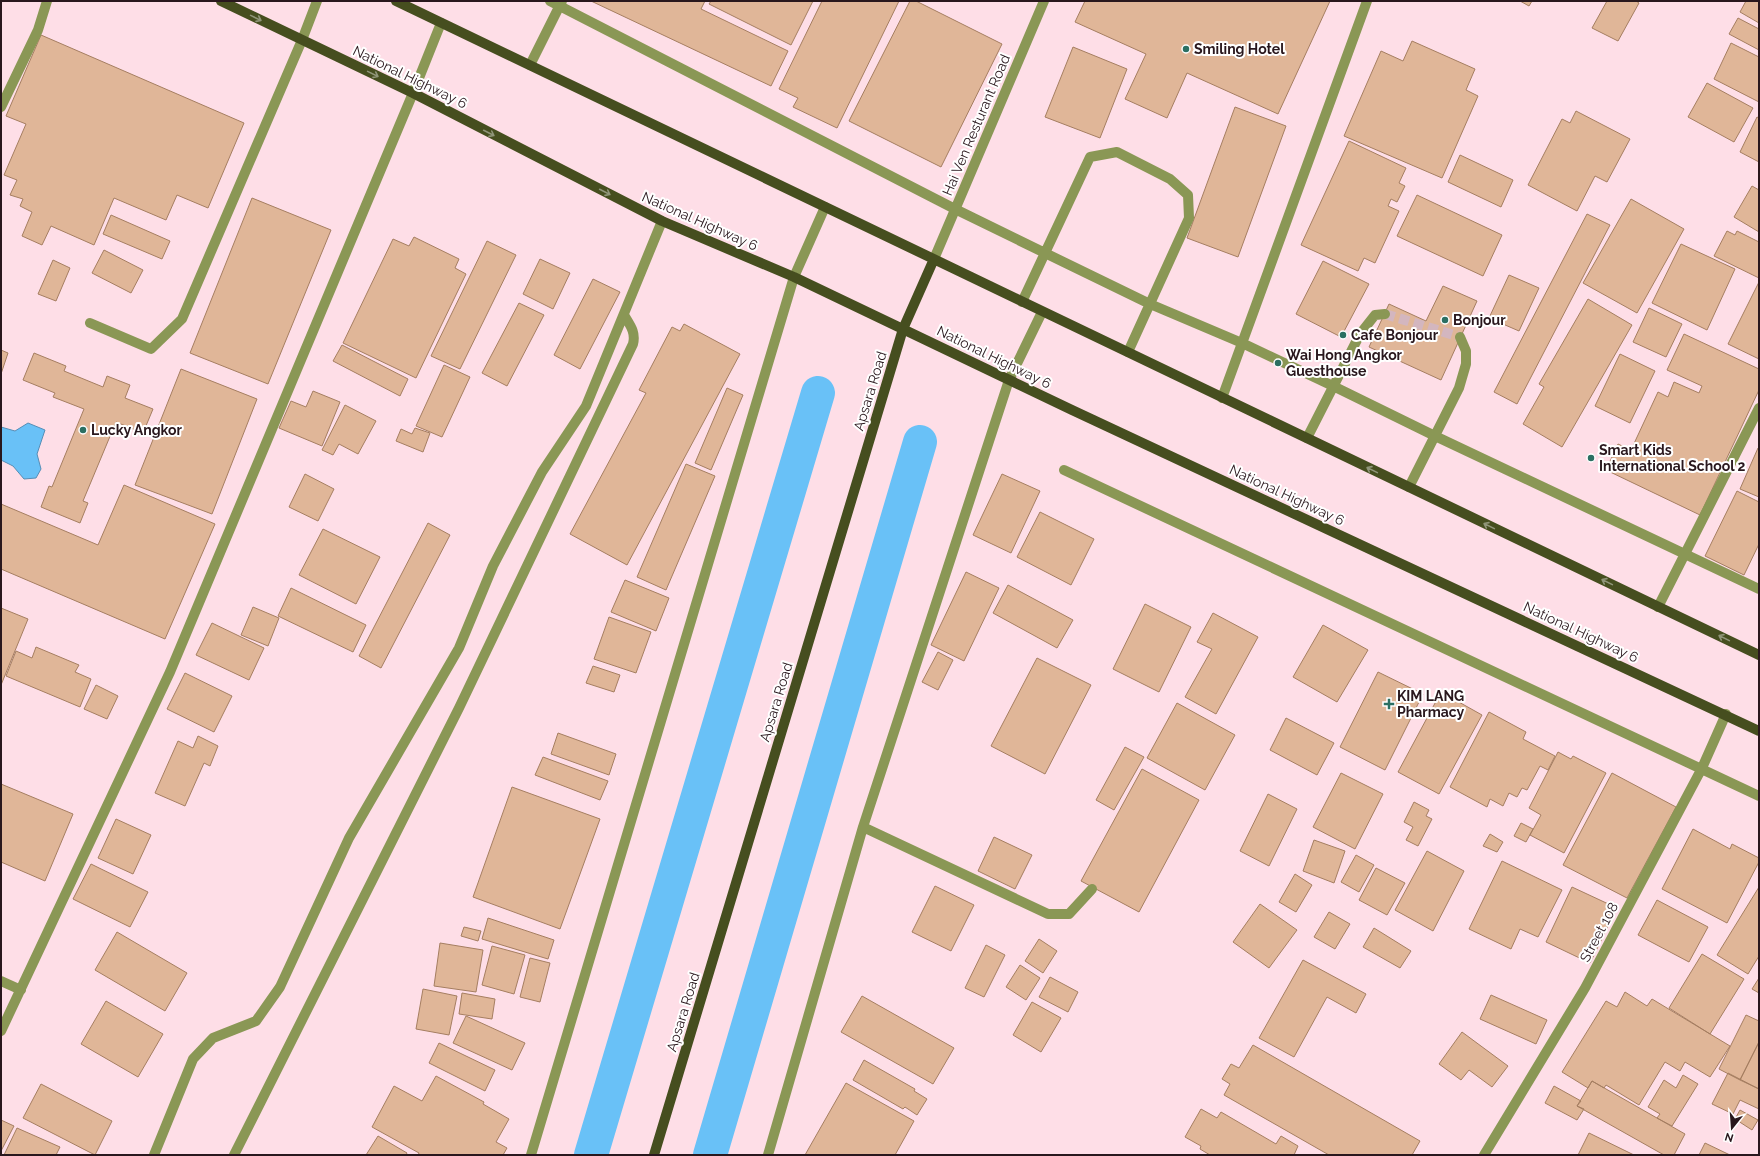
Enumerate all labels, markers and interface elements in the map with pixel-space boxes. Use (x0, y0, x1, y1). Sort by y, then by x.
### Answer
one-way arrow (250, 15, 262, 22)
place label: Smiling Hotel (1194, 41, 1285, 57)
street label: National Highway 6 (350, 42, 470, 112)
marker: Smiling Hotel (1181, 44, 1191, 54)
street label: Hai Ven Resturant Road (939, 52, 1013, 198)
one-way arrow (367, 71, 379, 78)
one-way arrow (483, 129, 495, 137)
street label: National Highway 6 (640, 188, 760, 254)
one-way arrow (599, 189, 611, 196)
place label: Bonjour (1453, 312, 1506, 328)
marker: Bonjour (1440, 315, 1450, 325)
street label: National Highway 6 (934, 322, 1054, 392)
place label: Cafe Bonjour (1351, 327, 1439, 343)
marker: Cafe Bonjour (1338, 330, 1348, 340)
place label: Wai Hong Angkor Guesthouse (1286, 347, 1403, 379)
street label: Apsara Road (850, 349, 890, 433)
marker: Wai Hong Angkor Guesthouse (1273, 358, 1283, 368)
place label: Lucky Angkor (91, 422, 182, 438)
marker: Lucky Angkor (78, 425, 88, 435)
place label: Smart Kids International School 2 (1599, 442, 1746, 474)
marker: Smart Kids International School 2 (1586, 453, 1596, 463)
street label: National Highway 6 (1227, 461, 1347, 529)
one-way arrow (1367, 466, 1379, 473)
one-way arrow (1484, 522, 1496, 529)
one-way arrow (1601, 578, 1613, 585)
street label: National Highway 6 (1521, 598, 1641, 666)
one-way arrow (1718, 634, 1730, 641)
street label: Apsara Road (756, 660, 796, 744)
place label: KIM LANG Pharmacy (1397, 688, 1464, 720)
marker: KIM LANG Pharmacy (1384, 699, 1394, 709)
street label: Street 108 (1577, 899, 1621, 965)
street label: Apsara Road (663, 970, 703, 1054)
north arrow (1712, 1108, 1752, 1148)
text: N (1723, 1130, 1735, 1145)

